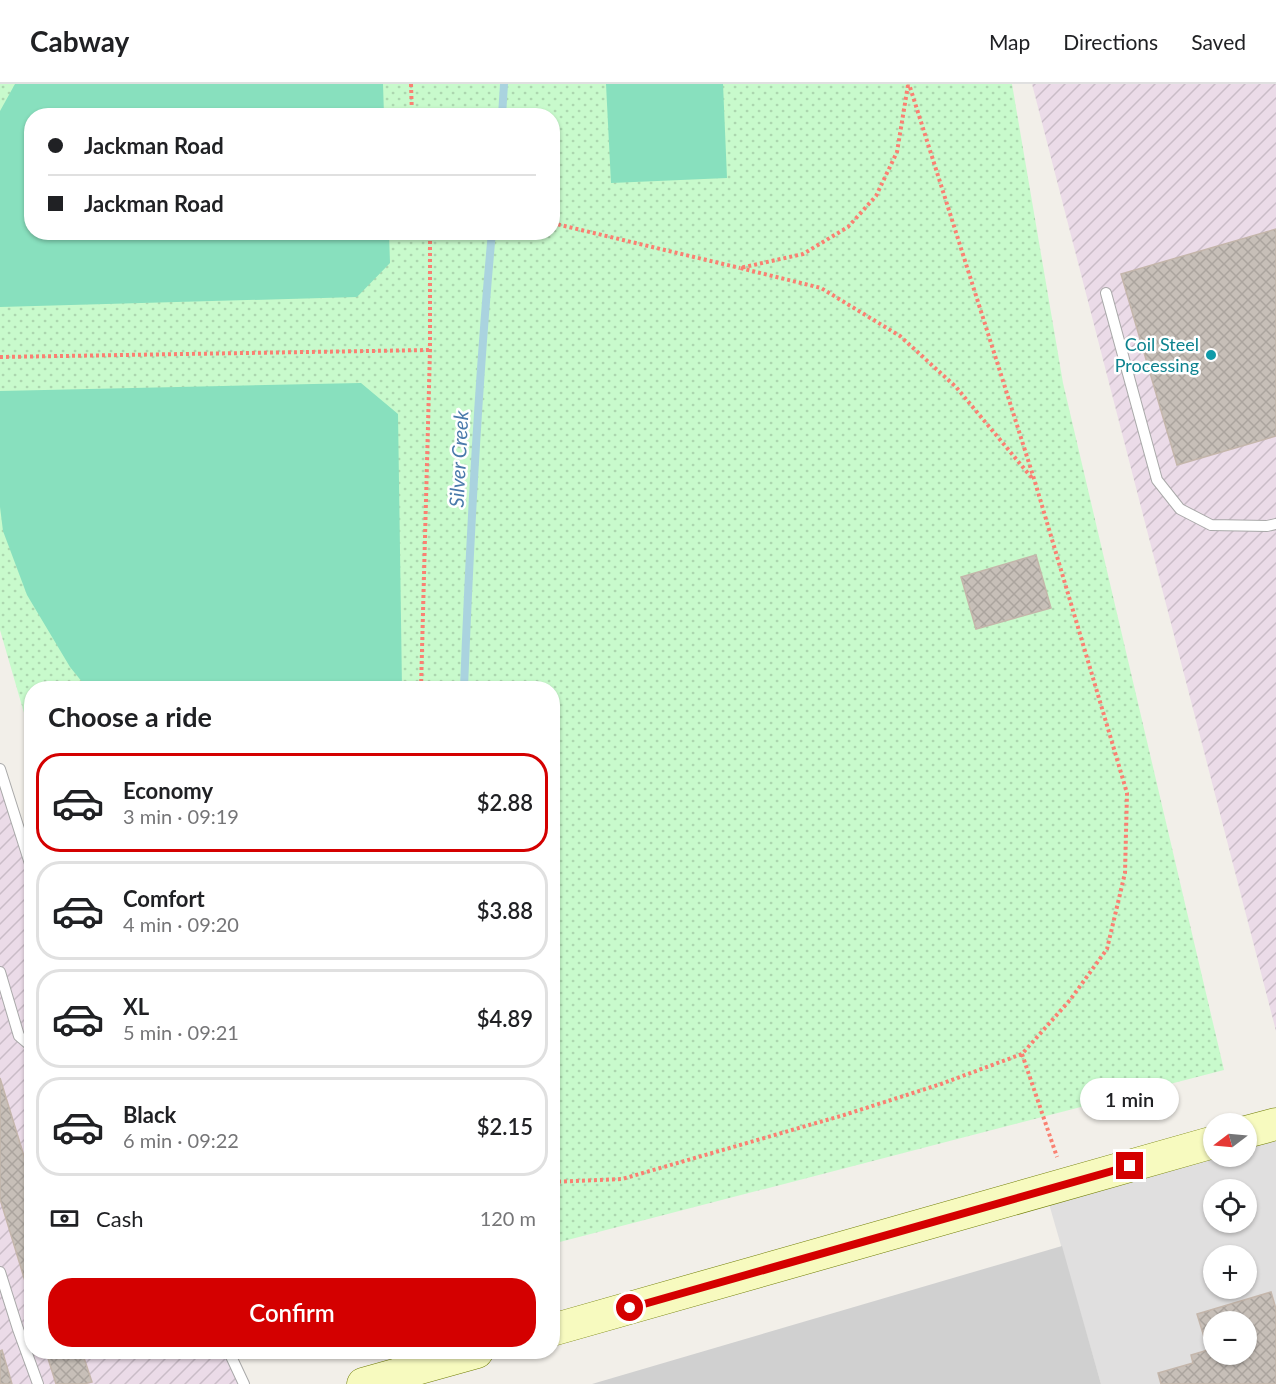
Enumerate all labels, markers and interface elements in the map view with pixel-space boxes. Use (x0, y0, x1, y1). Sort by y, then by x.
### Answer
text: Cabway (30, 24, 129, 58)
text: Map (989, 29, 1030, 54)
text: Directions (1063, 29, 1158, 54)
text: Saved (1191, 29, 1246, 54)
text: Jackman Road (84, 132, 224, 159)
text: Jackman Road (84, 190, 224, 217)
place label: Coil Steel Processing (1115, 333, 1199, 376)
marker: Coil Steel Processing (1204, 348, 1218, 362)
water label: Silver Creek (443, 410, 473, 508)
text: Choose a ride (48, 700, 212, 733)
icon: car (51, 776, 105, 830)
text: Economy (123, 777, 213, 804)
text: $2.88 (477, 789, 533, 816)
text: 3 min · 09:19 (123, 804, 239, 828)
icon: car (51, 884, 105, 938)
text: Comfort (123, 885, 205, 912)
text: $3.88 (477, 897, 533, 924)
text: 4 min · 09:20 (123, 912, 239, 936)
icon: car (51, 992, 105, 1046)
text: XL (123, 993, 149, 1020)
text: $4.89 (477, 1005, 533, 1032)
text: 5 min · 09:21 (123, 1020, 239, 1044)
callout: 1 min (1080, 1079, 1180, 1121)
text: 1 min (1105, 1087, 1154, 1111)
icon: car (51, 1100, 105, 1154)
text: Black (123, 1101, 176, 1128)
text: $2.15 (477, 1113, 533, 1140)
north arrow (1203, 1113, 1257, 1167)
map controls (1203, 1113, 1257, 1365)
text: 6 min · 09:22 (123, 1128, 239, 1152)
route end (1116, 1152, 1143, 1179)
button: locate (1203, 1179, 1257, 1233)
icon: cash (48, 1202, 81, 1235)
text: Cash (96, 1205, 143, 1232)
text: 120 m (480, 1206, 536, 1230)
button: + (1203, 1245, 1257, 1299)
button: Confirm (48, 1278, 536, 1347)
route start (616, 1294, 643, 1321)
button: − (1203, 1311, 1257, 1365)

